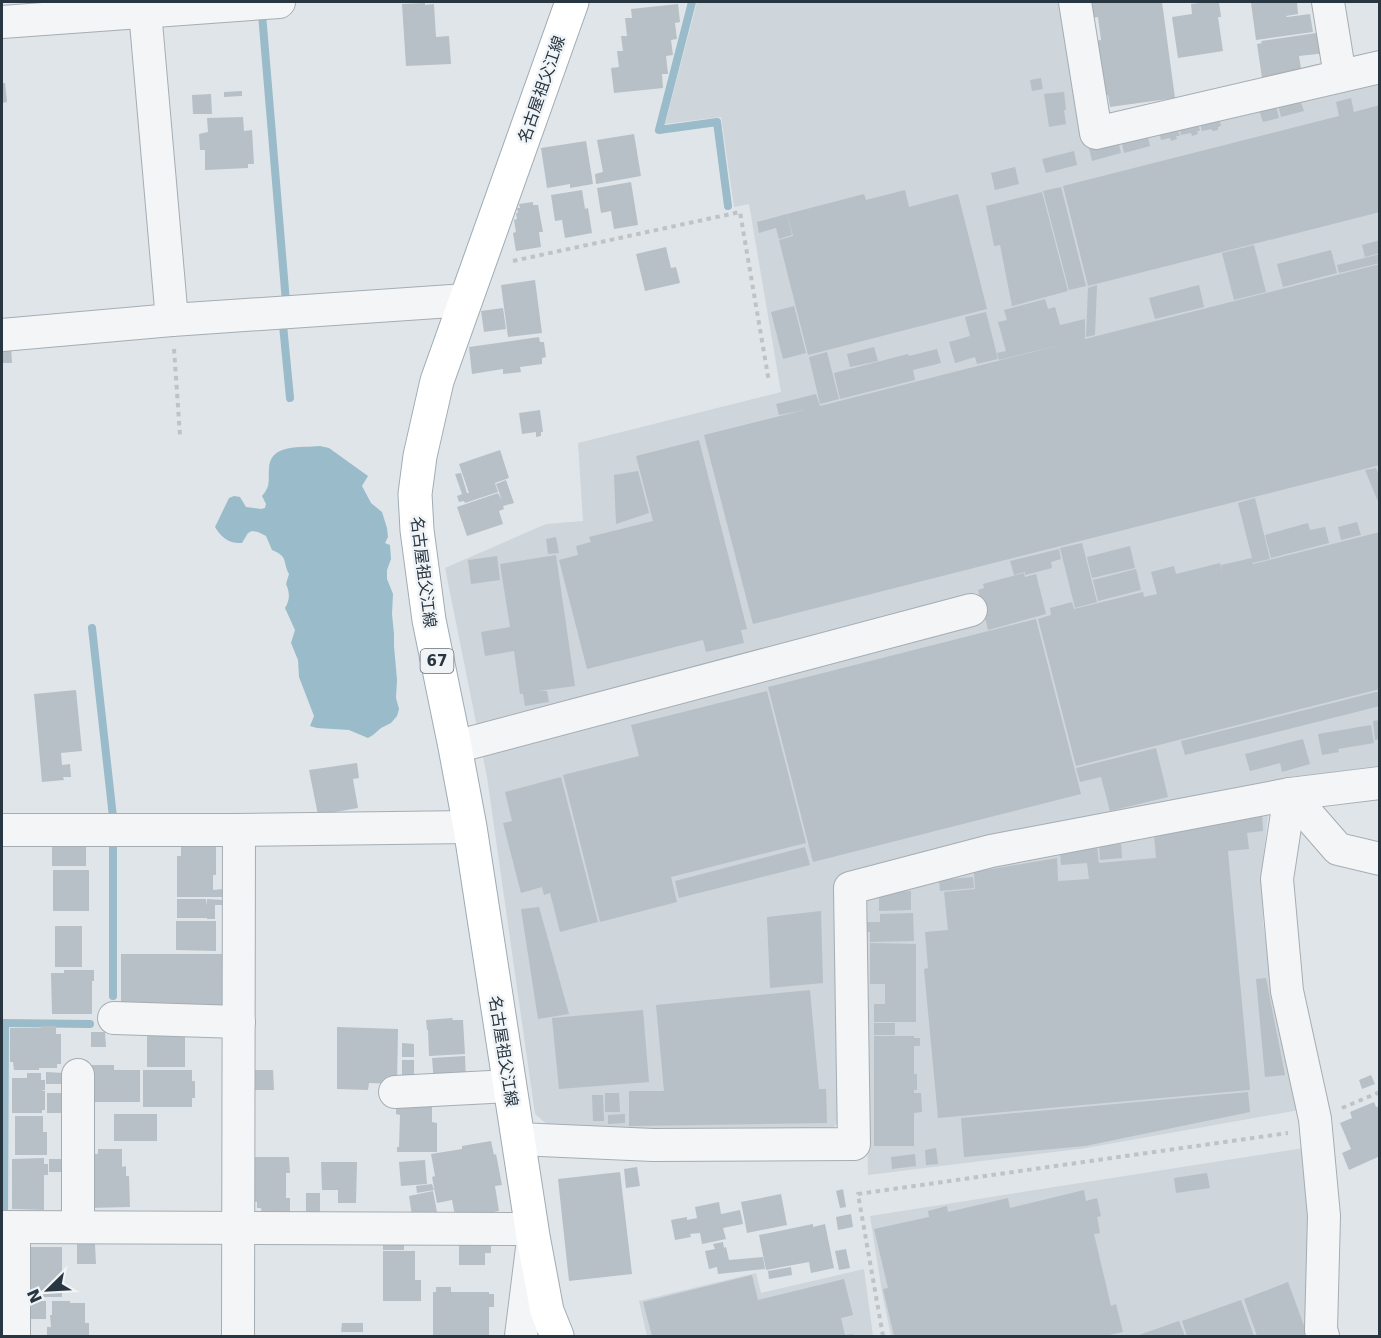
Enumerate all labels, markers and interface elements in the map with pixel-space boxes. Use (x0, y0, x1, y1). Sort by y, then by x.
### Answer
street label: 名古屋祖父江線 (514, 33, 569, 145)
street label: 名古屋祖父江線 (407, 515, 440, 629)
road number: 67 (420, 649, 454, 673)
street label: 名古屋祖父江線 (485, 994, 522, 1108)
north arrow (18, 1260, 78, 1320)
text: N (23, 1286, 46, 1306)

